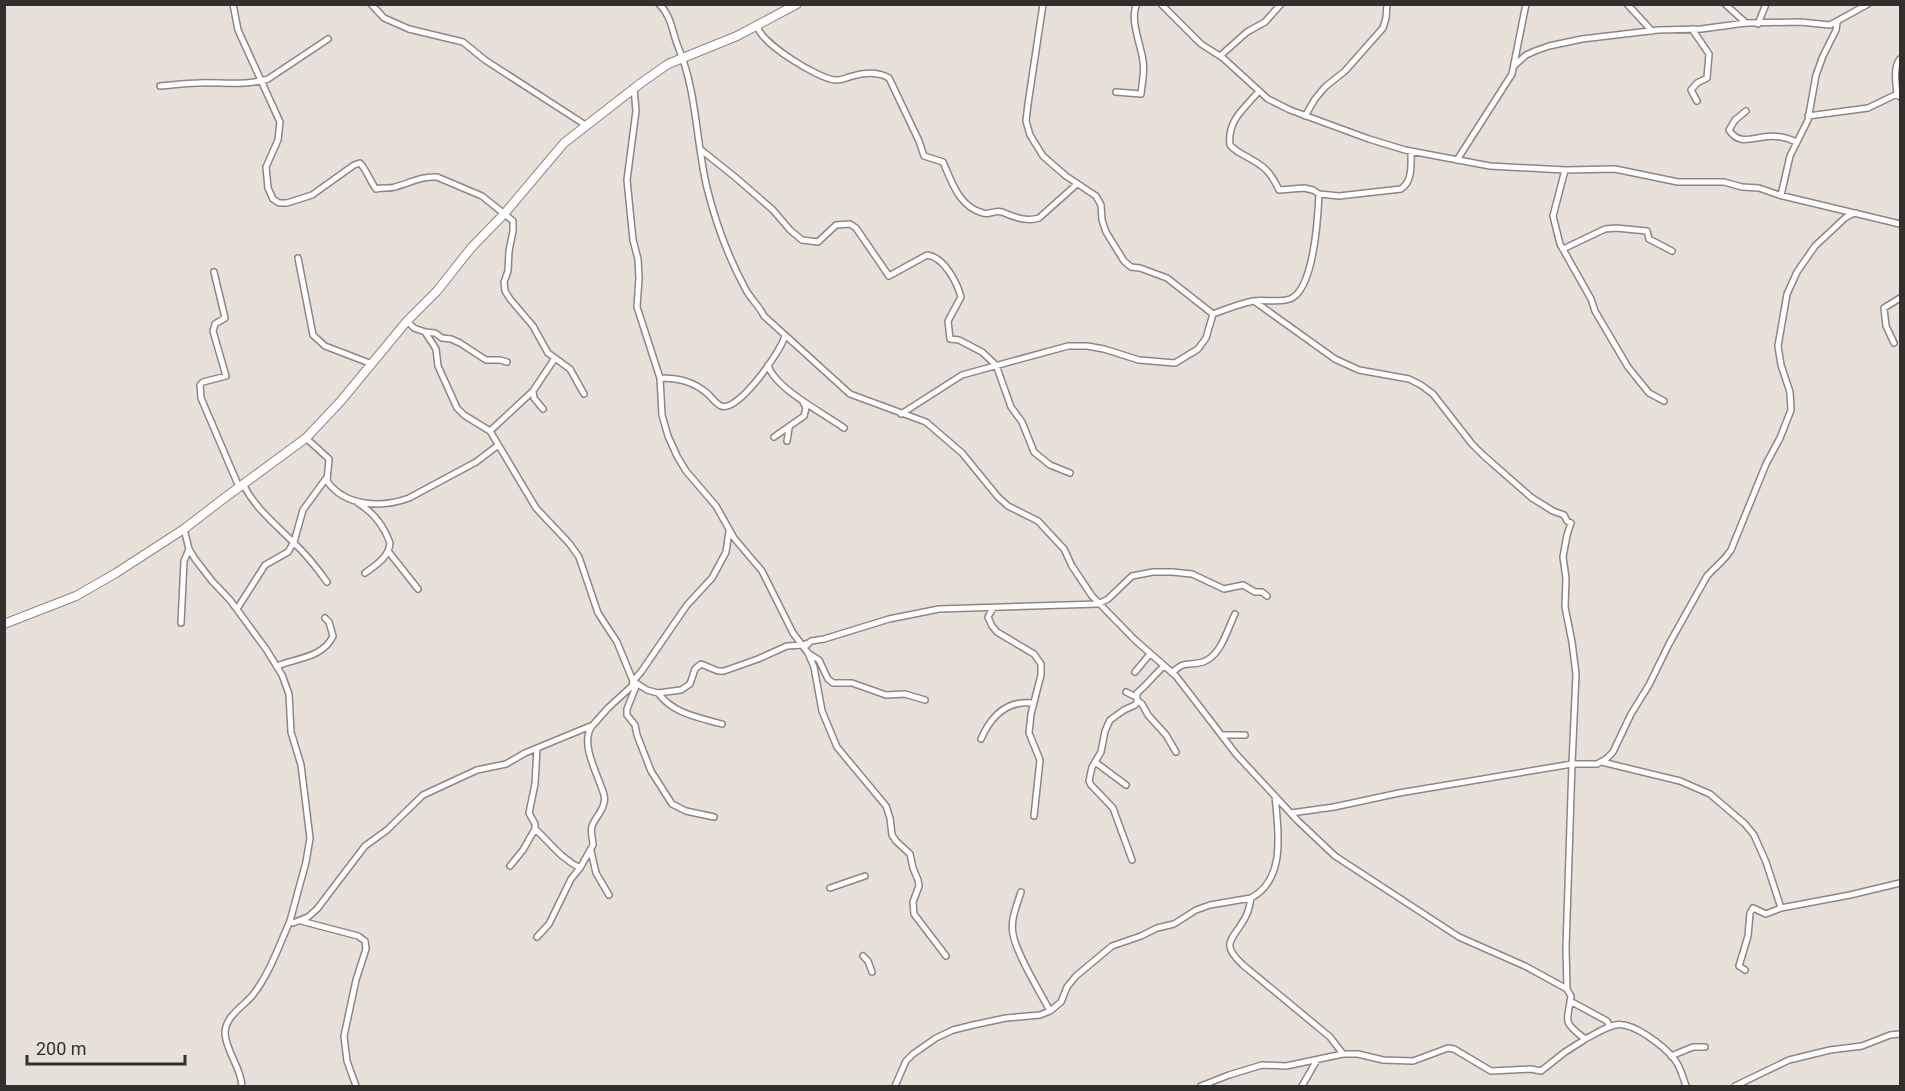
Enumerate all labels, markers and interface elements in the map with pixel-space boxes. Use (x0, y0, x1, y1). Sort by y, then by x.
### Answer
scale bar (27, 1028, 184, 1066)
text: 200 m (36, 1038, 87, 1059)

